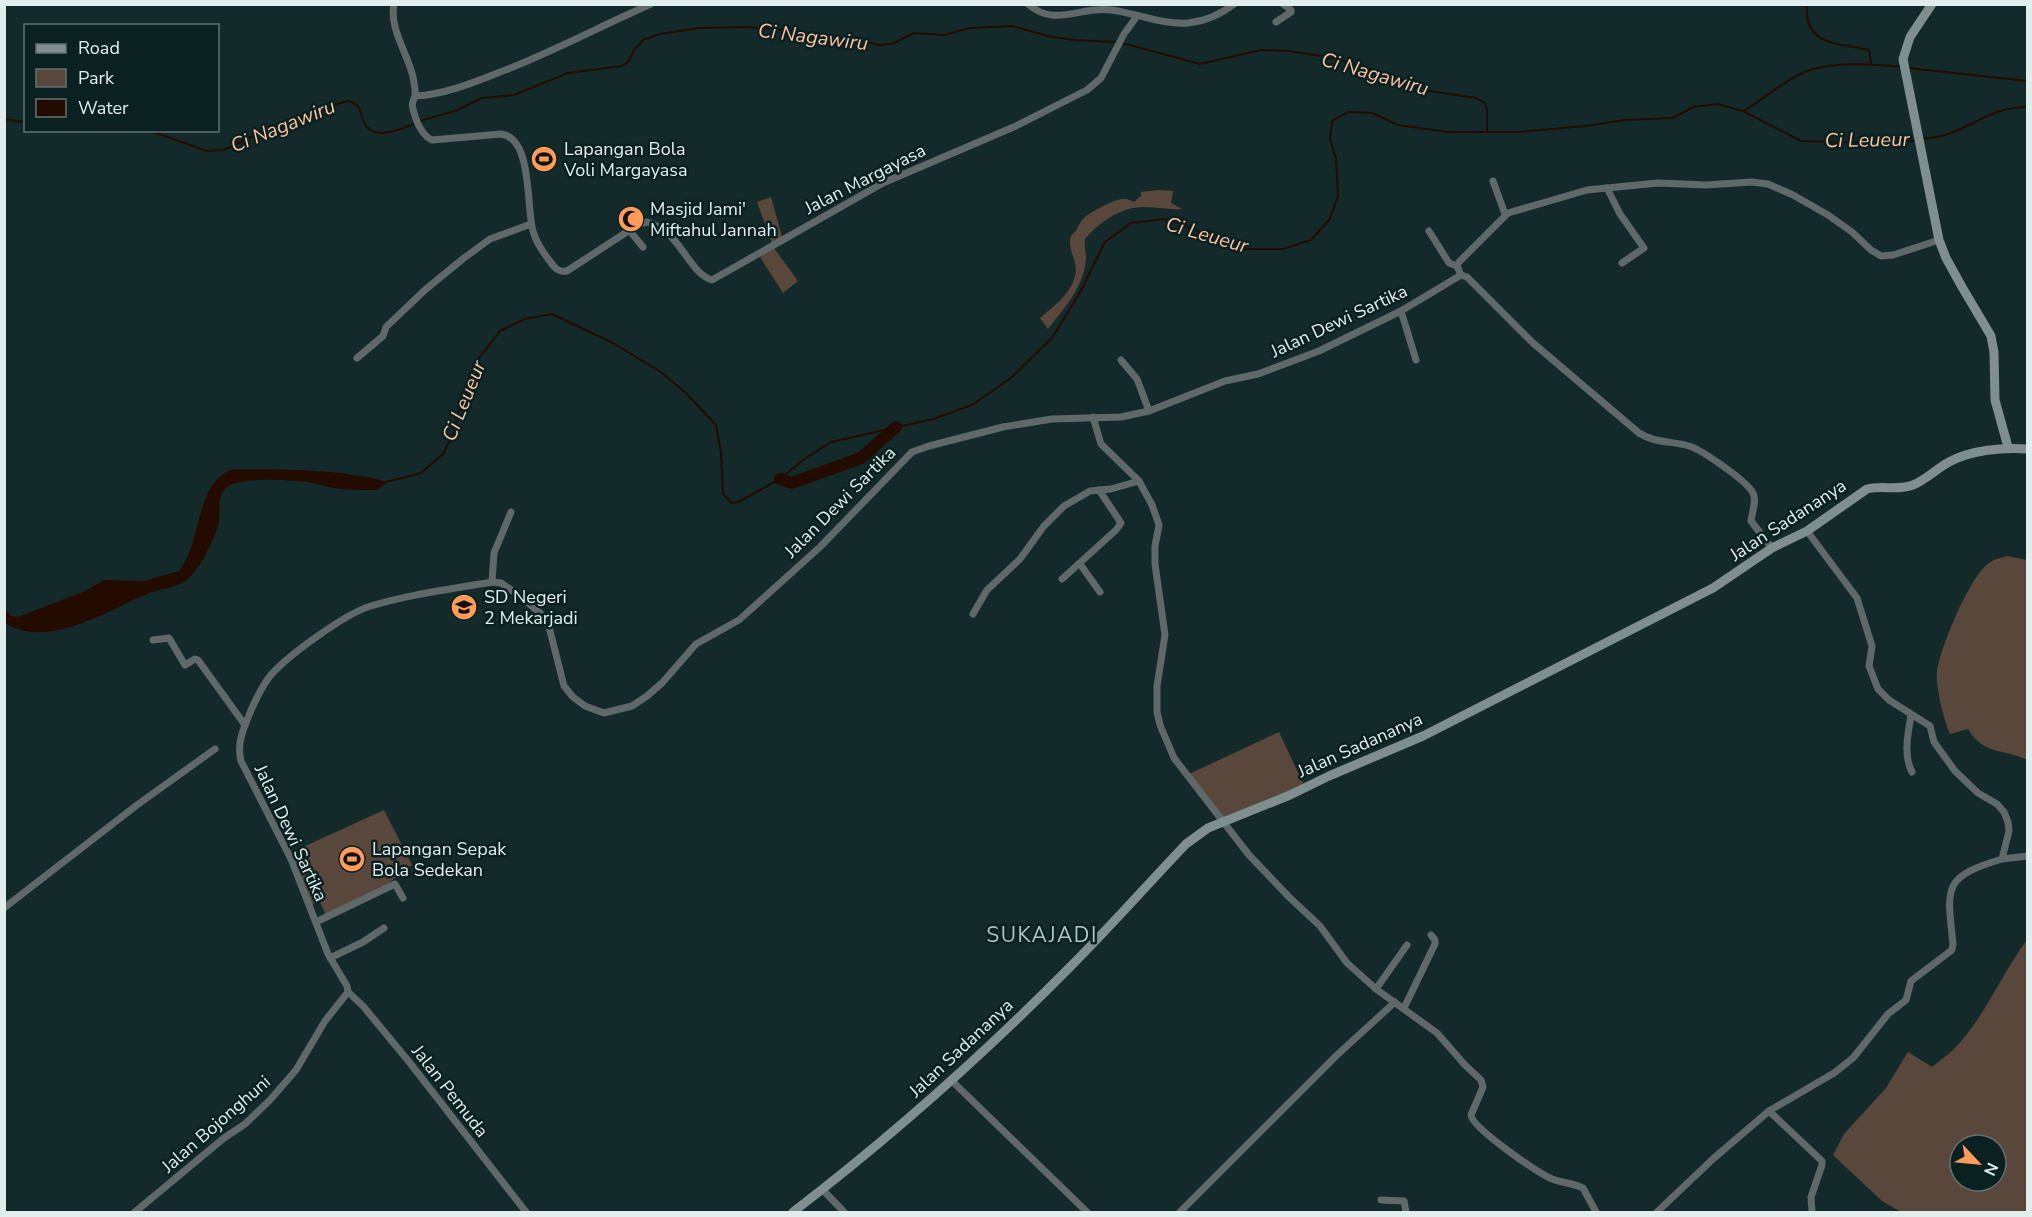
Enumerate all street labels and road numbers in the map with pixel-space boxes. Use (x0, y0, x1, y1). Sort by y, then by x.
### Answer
street label: Jalan Margayasa (799, 138, 930, 220)
street label: Jalan Dewi Sartika (1266, 279, 1411, 364)
street label: Jalan Dewi Sartika (778, 441, 901, 564)
street label: Jalan Sadananya (1724, 473, 1851, 567)
street label: Jalan Sadananya (1293, 707, 1426, 784)
street label: Jalan Dewi Sartika (248, 760, 333, 905)
street label: Jalan Sadananya (903, 993, 1018, 1103)
street label: Jalan Pemuda (406, 1039, 494, 1142)
street label: Jalan Bojonghuni (156, 1070, 276, 1179)

